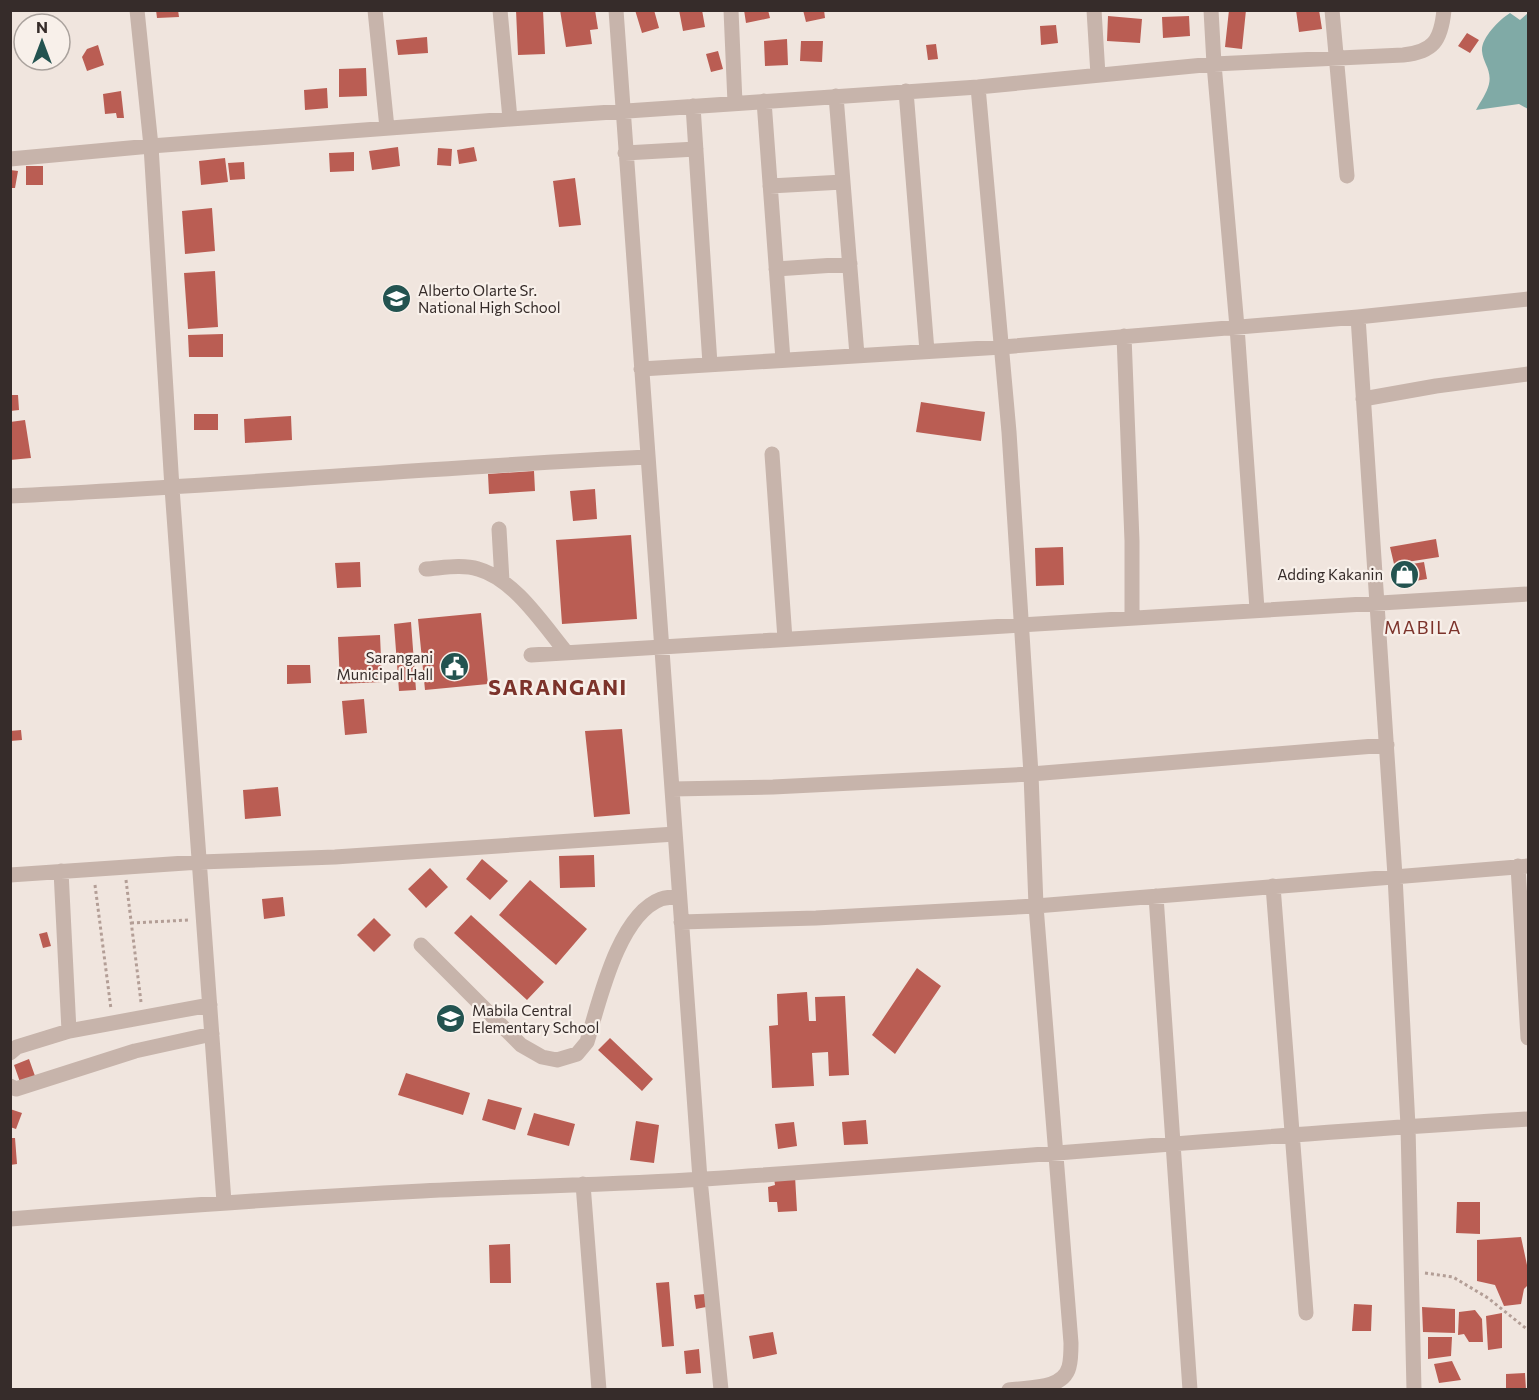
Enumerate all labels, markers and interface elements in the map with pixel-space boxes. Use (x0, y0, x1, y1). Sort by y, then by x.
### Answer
north arrow (12, 12, 72, 72)
text: N (36, 17, 48, 36)
place label: Alberto Olarte Sr. National High School (418, 281, 560, 316)
school or university icon: Alberto Olarte Sr. National High School (381, 283, 413, 315)
shop icon: Adding Kakanin (1388, 558, 1420, 590)
place label: Adding Kakanin (1277, 565, 1383, 583)
district label: MABILA (1384, 616, 1462, 638)
place label: Sarangani Municipal Hall (336, 648, 433, 683)
public building icon: Sarangani Municipal Hall (438, 650, 470, 682)
district label: SARANGANI (488, 674, 628, 699)
place label: Mabila Central Elementary School (472, 1001, 599, 1036)
school or university icon: Mabila Central Elementary School (435, 1003, 467, 1035)

